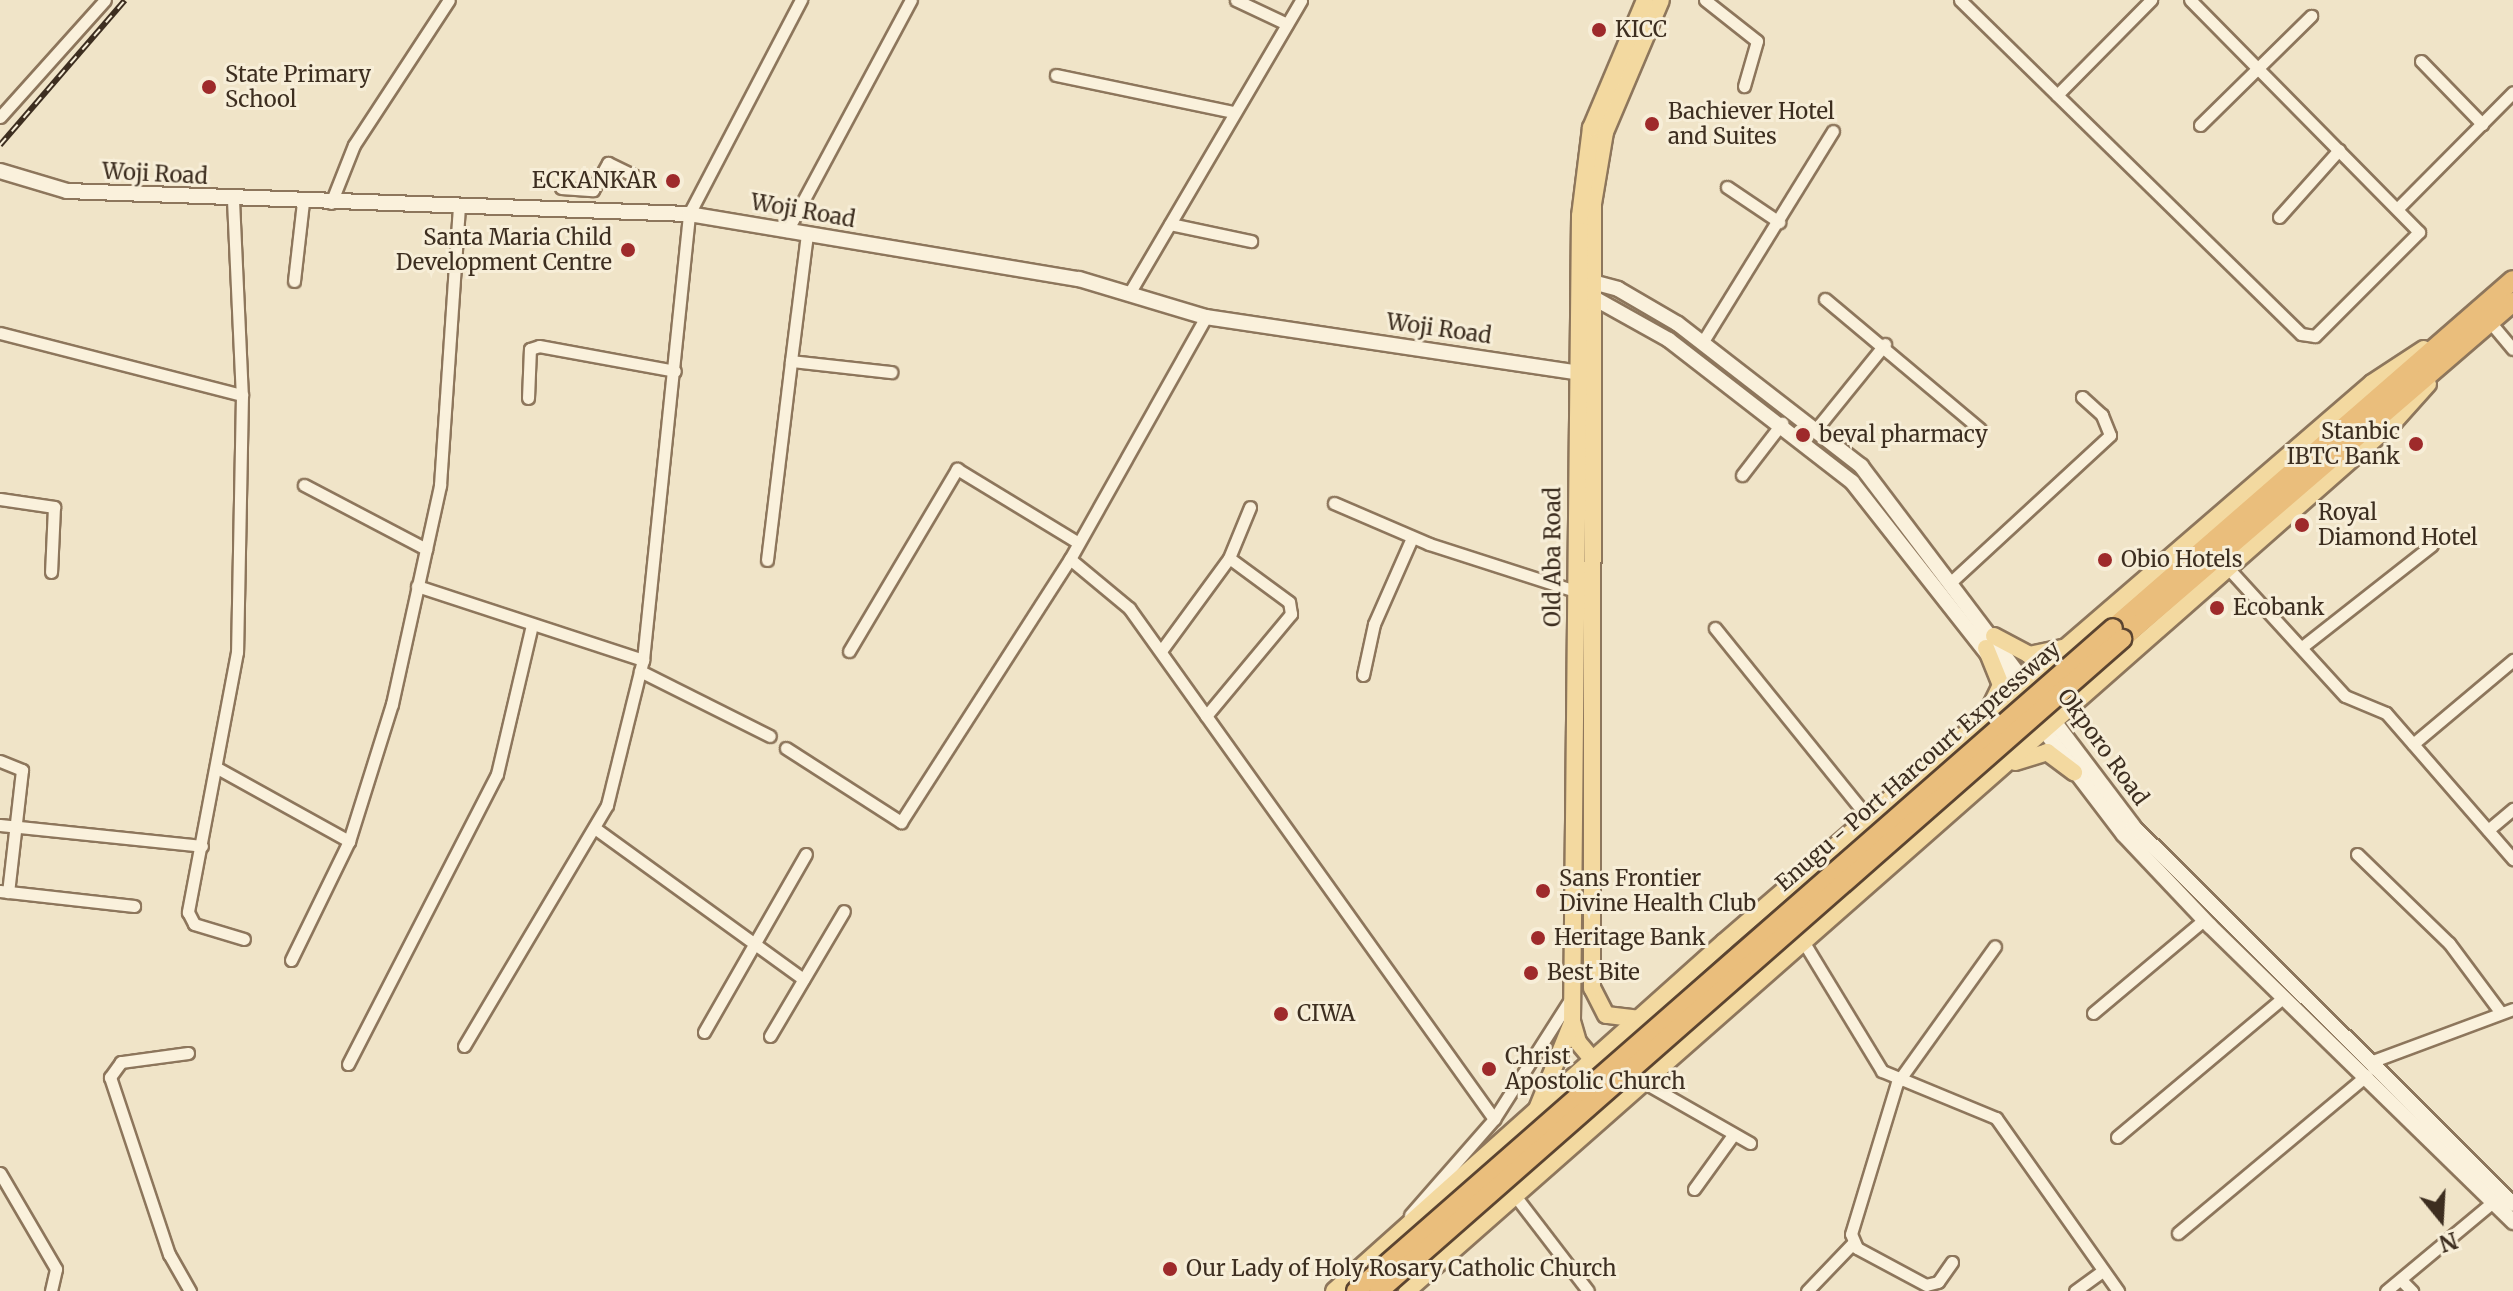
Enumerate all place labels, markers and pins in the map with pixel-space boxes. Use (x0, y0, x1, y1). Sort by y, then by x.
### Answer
place label: KICC (1615, 17, 1667, 43)
marker: KICC (1590, 21, 1608, 39)
place label: State Primary School (225, 61, 371, 112)
marker: State Primary School (200, 78, 218, 96)
place label: Bachiever Hotel and Suites (1668, 98, 1835, 150)
marker: Bachiever Hotel and Suites (1643, 115, 1661, 133)
place label: ECKANKAR (532, 168, 657, 194)
marker: ECKANKAR (664, 172, 682, 190)
place label: Santa Maria Child Development Centre (396, 224, 612, 276)
marker: Santa Maria Child Development Centre (619, 241, 637, 259)
place label: Stanbic IBTC Bank (2287, 418, 2400, 470)
place label: beval pharmacy (1819, 422, 1988, 448)
marker: beval pharmacy (1794, 426, 1812, 444)
marker: Stanbic IBTC Bank (2407, 435, 2425, 453)
place label: Royal Diamond Hotel (2318, 499, 2478, 550)
marker: Royal Diamond Hotel (2293, 516, 2311, 534)
place label: Obio Hotels (2121, 547, 2242, 573)
marker: Obio Hotels (2096, 551, 2114, 569)
place label: Ecobank (2233, 595, 2325, 621)
marker: Ecobank (2208, 599, 2226, 617)
place label: Sans Frontier Divine Health Club (1559, 865, 1756, 916)
marker: Sans Frontier Divine Health Club (1534, 882, 1552, 900)
place label: Heritage Bank (1554, 925, 1705, 951)
marker: Heritage Bank (1529, 929, 1547, 947)
place label: Best Bite (1547, 960, 1640, 986)
marker: Best Bite (1522, 964, 1540, 982)
place label: CIWA (1297, 1001, 1355, 1027)
marker: CIWA (1272, 1005, 1290, 1023)
place label: Christ Apostolic Church (1505, 1043, 1685, 1094)
marker: Christ Apostolic Church (1480, 1060, 1498, 1078)
place label: Our Lady of Holy Rosary Catholic Church (1186, 1256, 1617, 1282)
marker: Our Lady of Holy Rosary Catholic Church (1161, 1260, 1179, 1278)

